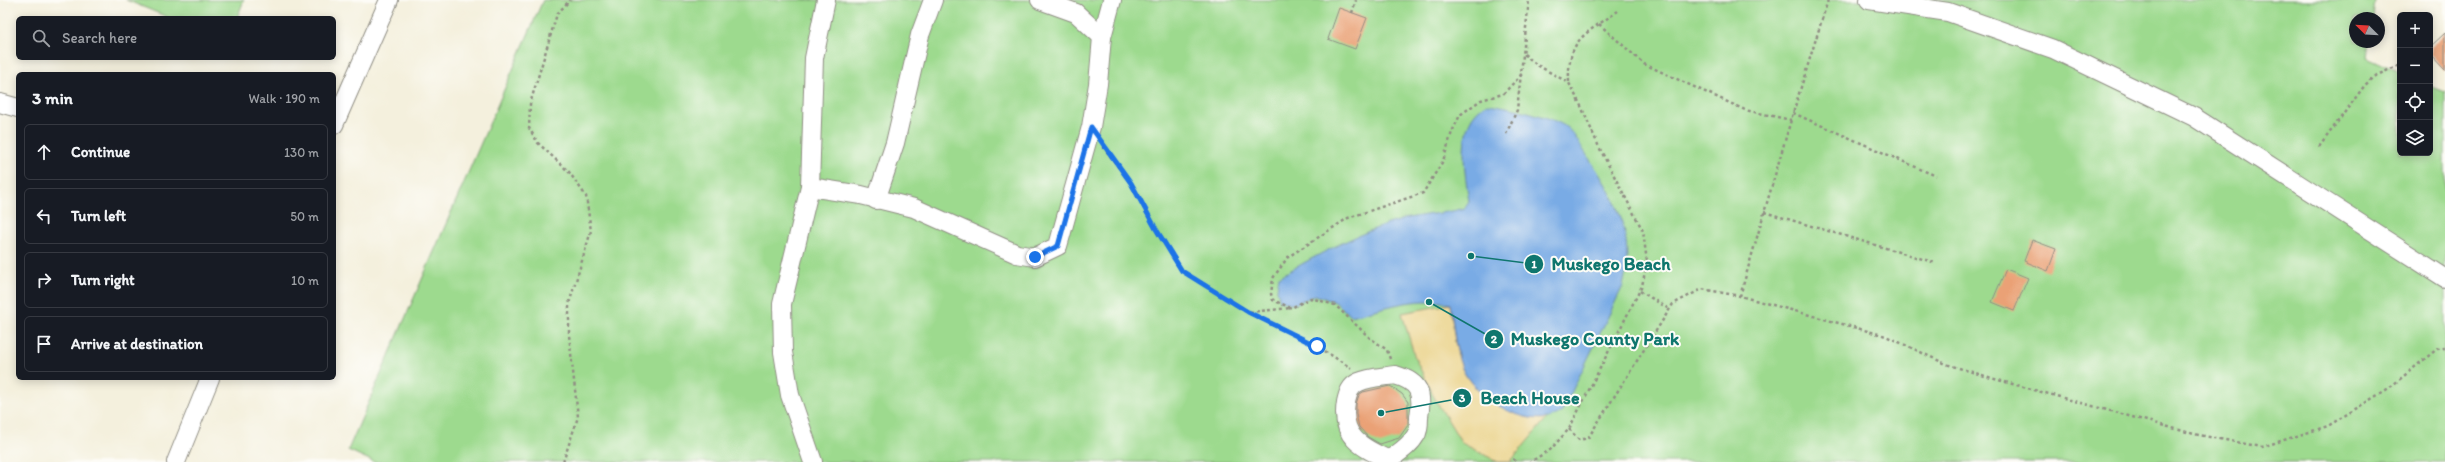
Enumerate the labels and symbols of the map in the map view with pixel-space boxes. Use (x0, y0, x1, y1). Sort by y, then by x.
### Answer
north arrow (2349, 12, 2385, 48)
route end (1026, 248, 1044, 266)
callout: Muskego Beach (1524, 249, 1679, 279)
text: Muskego Beach (1552, 253, 1671, 275)
text: 1 (1531, 257, 1537, 271)
callout: Muskego County Park (1484, 324, 1687, 354)
text: Muskego County Park (1511, 328, 1680, 350)
text: 2 (1491, 332, 1498, 346)
route start (1308, 337, 1326, 355)
callout: Beach House (1452, 383, 1587, 413)
text: Beach House (1481, 387, 1580, 409)
text: 3 (1459, 391, 1466, 405)

